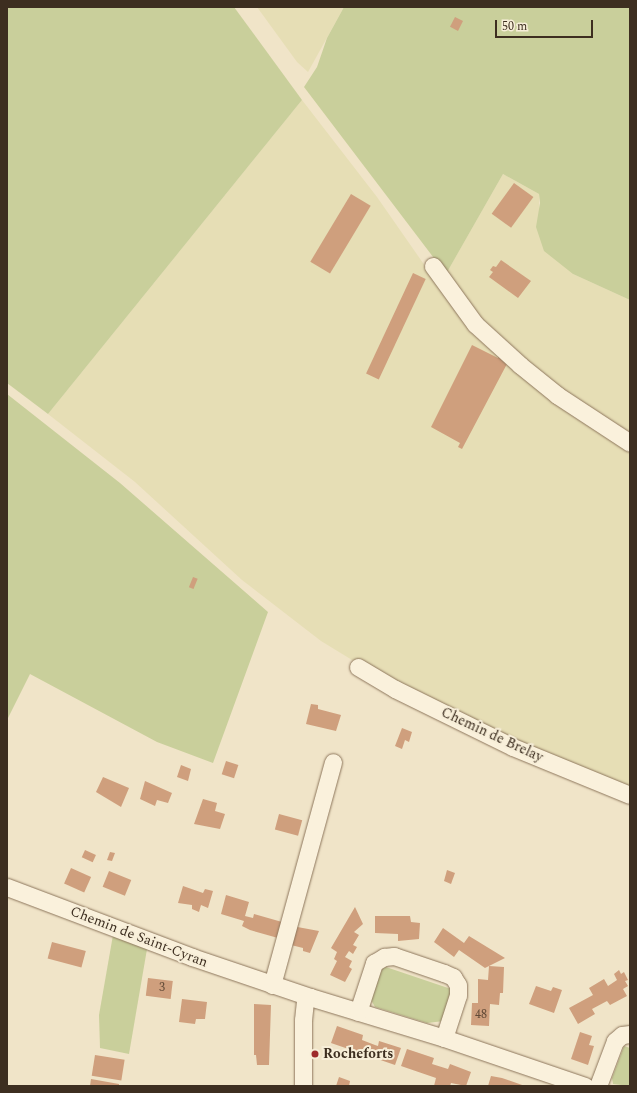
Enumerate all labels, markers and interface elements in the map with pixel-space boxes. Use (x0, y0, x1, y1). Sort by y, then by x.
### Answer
scale bar (497, 12, 595, 38)
text: 50 m (502, 17, 527, 36)
street label: Chemin de Brelay (438, 704, 546, 766)
street label: Chemin de Saint-Cyran (68, 903, 210, 971)
house number: 3 (159, 981, 165, 995)
house number: 48 (475, 1008, 487, 1022)
place label: Rocheforts (323, 1046, 393, 1062)
marker: Rocheforts (310, 1049, 320, 1059)

